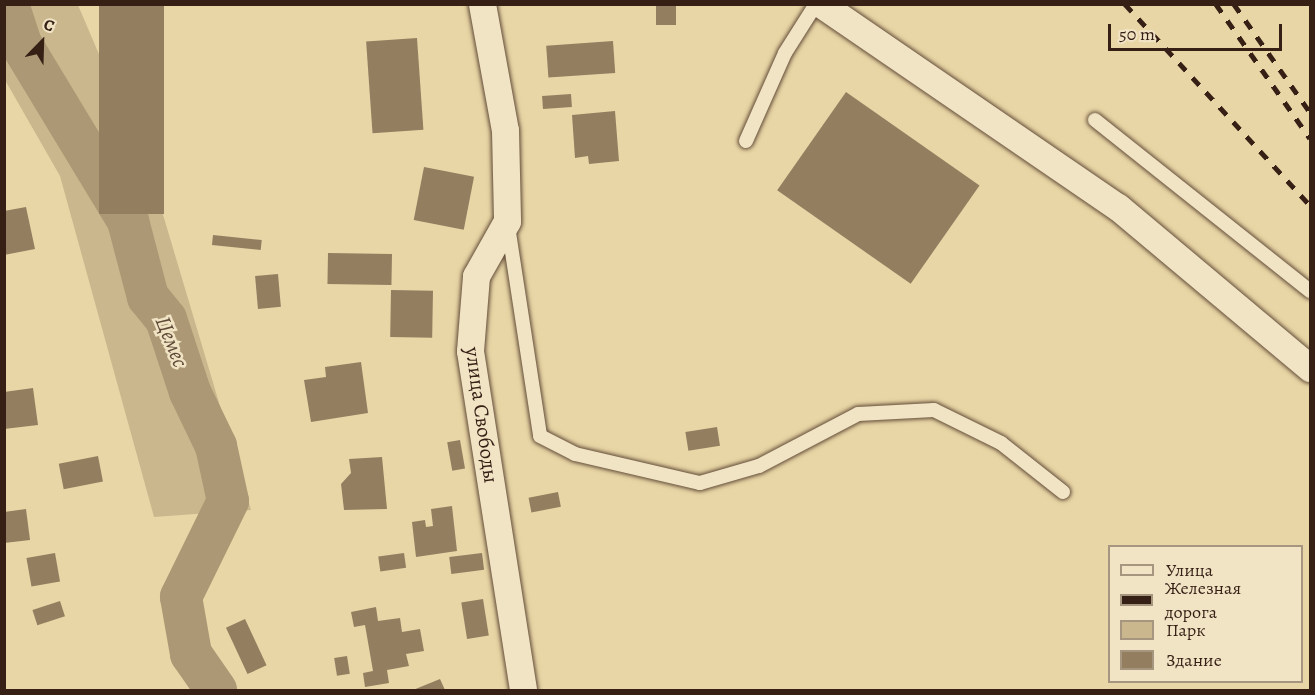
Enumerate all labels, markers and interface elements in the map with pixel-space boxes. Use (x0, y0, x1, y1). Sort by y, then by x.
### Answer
north arrow (12, 12, 72, 72)
scale bar (1111, 12, 1285, 50)
text: С (40, 13, 58, 37)
text: 50 m (1119, 22, 1155, 46)
water label: Цемес (149, 313, 193, 371)
street label: улица Свободы (460, 345, 504, 485)
legend (1108, 545, 1303, 683)
text: Улица (1166, 558, 1213, 582)
text: Железная дорога (1165, 576, 1241, 624)
text: Парк (1166, 618, 1206, 642)
text: Здание (1166, 648, 1222, 672)

